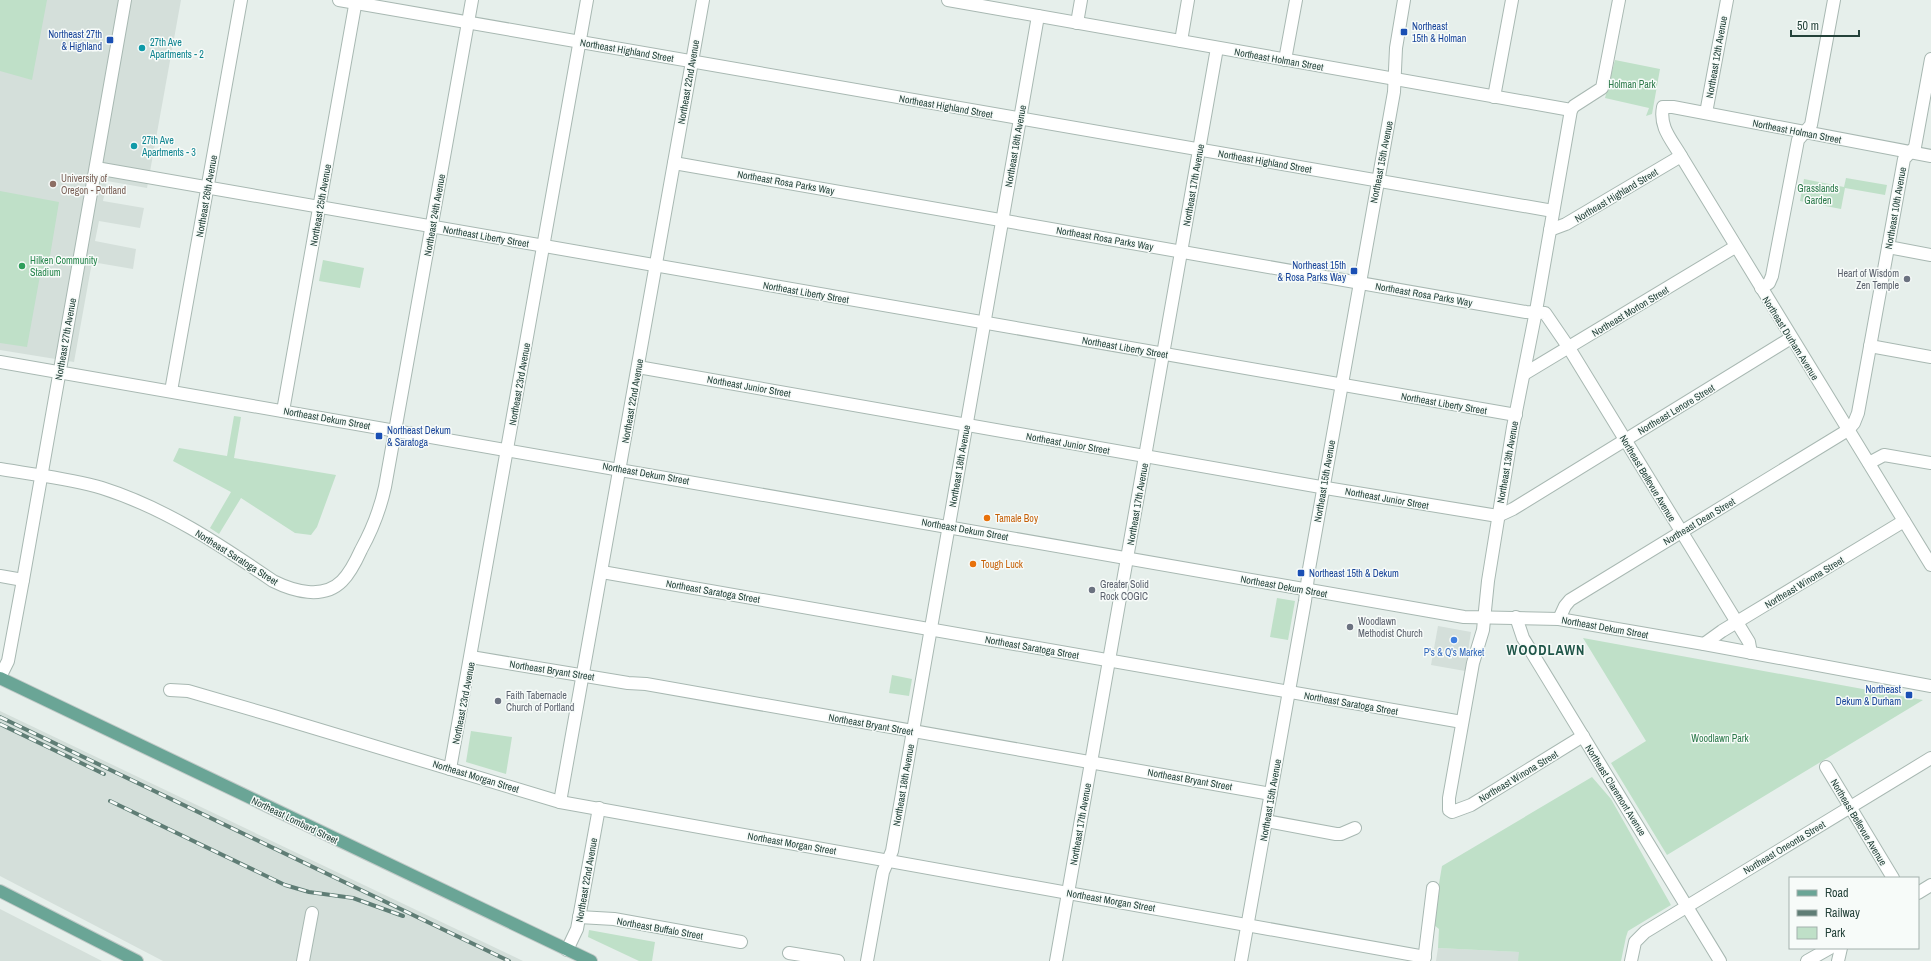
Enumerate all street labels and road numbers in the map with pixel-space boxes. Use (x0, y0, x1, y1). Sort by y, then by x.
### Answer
street label: Northeast 12th Avenue (1703, 15, 1730, 99)
street label: Northeast Highland Street (579, 36, 675, 65)
street label: Northeast 22nd Avenue (675, 38, 702, 125)
street label: Northeast Holman Street (1233, 45, 1325, 74)
street label: Northeast Highland Street (898, 92, 994, 121)
street label: Northeast 18th Avenue (1002, 104, 1029, 188)
street label: Northeast Holman Street (1751, 116, 1843, 147)
street label: Northeast 15th Avenue (1367, 120, 1396, 204)
street label: Northeast 17th Avenue (1180, 143, 1207, 227)
street label: Northeast Highland Street (1217, 147, 1313, 176)
street label: Northeast 26th Avenue (193, 154, 220, 238)
street label: Northeast 25th Avenue (307, 163, 334, 247)
street label: Northeast Highland Street (1572, 165, 1661, 225)
street label: Northeast 10th Avenue (1882, 166, 1909, 250)
street label: Northeast Rosa Parks Way (736, 168, 836, 198)
street label: Northeast 24th Avenue (421, 173, 448, 257)
street label: Northeast Liberty Street (442, 223, 531, 251)
street label: Northeast Rosa Parks Way (1055, 224, 1155, 254)
street label: Northeast Liberty Street (762, 279, 851, 307)
street label: Northeast Rosa Parks Way (1374, 280, 1474, 310)
street label: Northeast Morton Street (1589, 283, 1672, 340)
street label: Northeast Durham Avenue (1759, 294, 1822, 383)
street label: Northeast 27th Avenue (52, 297, 79, 381)
street label: Northeast Liberty Street (1081, 334, 1170, 362)
street label: Northeast 23rd Avenue (506, 341, 533, 426)
street label: Northeast 22nd Avenue (619, 357, 646, 444)
street label: Northeast Junior Street (706, 373, 792, 400)
street label: Northeast Lenore Street (1635, 381, 1718, 438)
street label: Northeast Liberty Street (1400, 390, 1489, 418)
street label: Northeast Dekum Street (282, 404, 372, 433)
street label: Northeast 13th Avenue (1494, 420, 1521, 504)
street label: Northeast 18th Avenue (946, 424, 973, 508)
street label: Northeast Junior Street (1025, 430, 1111, 457)
street label: Northeast Bellevue Avenue (1617, 433, 1679, 524)
street label: Northeast 15th Avenue (1311, 439, 1338, 523)
street label: Northeast Dekum Street (601, 459, 691, 488)
street label: Northeast 17th Avenue (1124, 462, 1151, 546)
street label: Northeast Junior Street (1344, 485, 1430, 512)
street label: Northeast Dean Street (1661, 494, 1738, 548)
street label: Northeast Dekum Street (920, 515, 1010, 544)
street label: Northeast Saratoga Street (193, 527, 281, 589)
street label: Northeast Winona Street (1762, 553, 1847, 611)
street label: Northeast Dekum Street (1239, 572, 1329, 601)
street label: Northeast Saratoga Street (665, 577, 762, 606)
street label: Northeast Dekum Street (1560, 613, 1650, 642)
street label: Northeast Saratoga Street (984, 633, 1081, 662)
street label: Northeast Bryant Street (509, 657, 596, 684)
street label: Northeast 23rd Avenue (449, 660, 478, 745)
street label: Northeast Saratoga Street (1303, 689, 1400, 718)
street label: Northeast Bryant Street (828, 711, 915, 738)
street label: Northeast Claremont Avenue (1582, 742, 1649, 839)
street label: Northeast 18th Avenue (890, 743, 917, 827)
street label: Northeast Winona Street (1476, 747, 1561, 805)
street label: Northeast Morgan Street (431, 757, 521, 796)
street label: Northeast 15th Avenue (1257, 758, 1284, 842)
street label: Northeast Bryant Street (1147, 766, 1234, 793)
street label: Northeast Bellevue Avenue (1828, 777, 1890, 868)
street label: Northeast 17th Avenue (1067, 782, 1094, 866)
street label: Northeast Lombard Street (250, 794, 341, 847)
street label: Northeast Oneonta Street (1741, 817, 1828, 877)
street label: Northeast Morgan Street (747, 829, 838, 858)
street label: Northeast 22nd Avenue (573, 836, 600, 923)
street label: Northeast Morgan Street (1066, 886, 1157, 915)
street label: Northeast Buffalo Street (616, 915, 705, 943)

